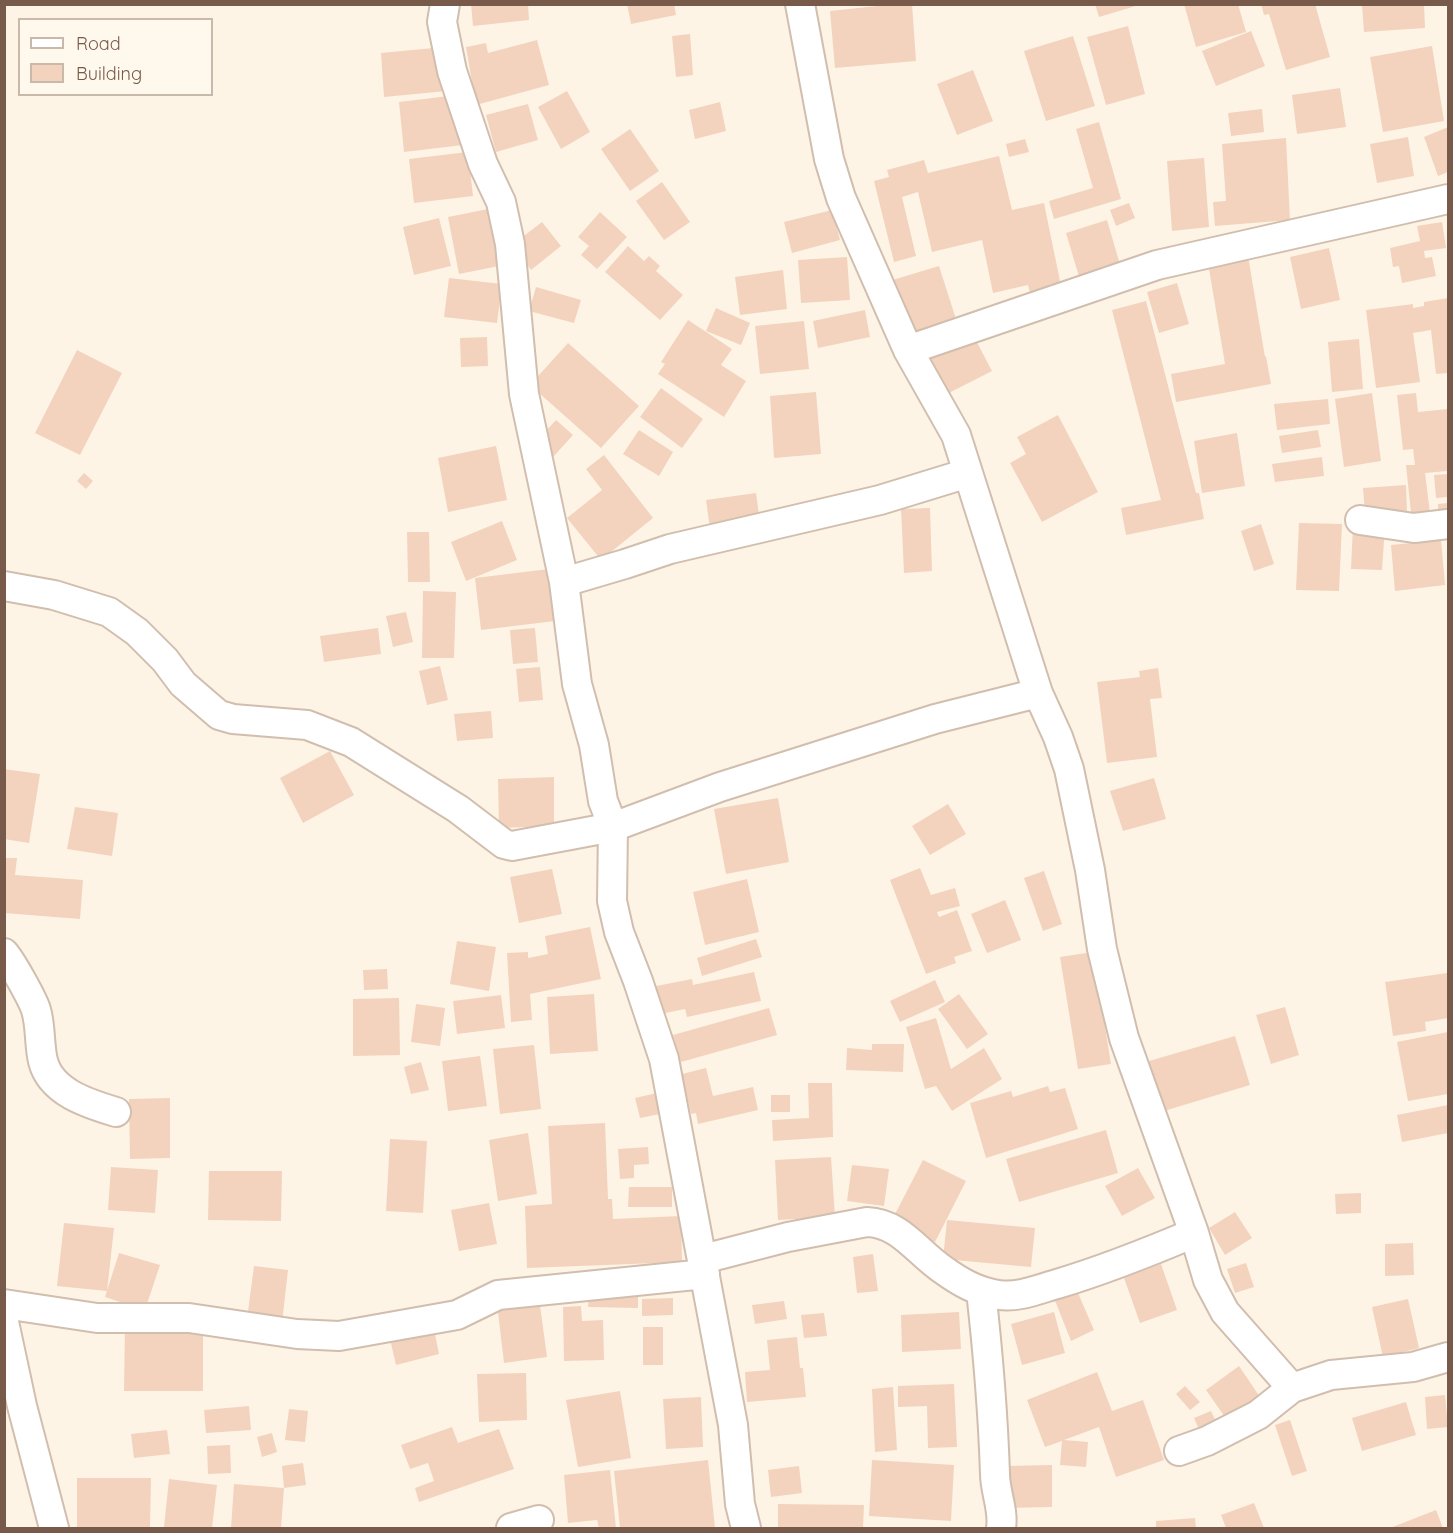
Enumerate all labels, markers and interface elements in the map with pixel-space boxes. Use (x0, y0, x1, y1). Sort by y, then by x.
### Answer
legend (18, 18, 213, 96)
text: Road (76, 32, 121, 55)
text: Building (76, 62, 142, 85)

